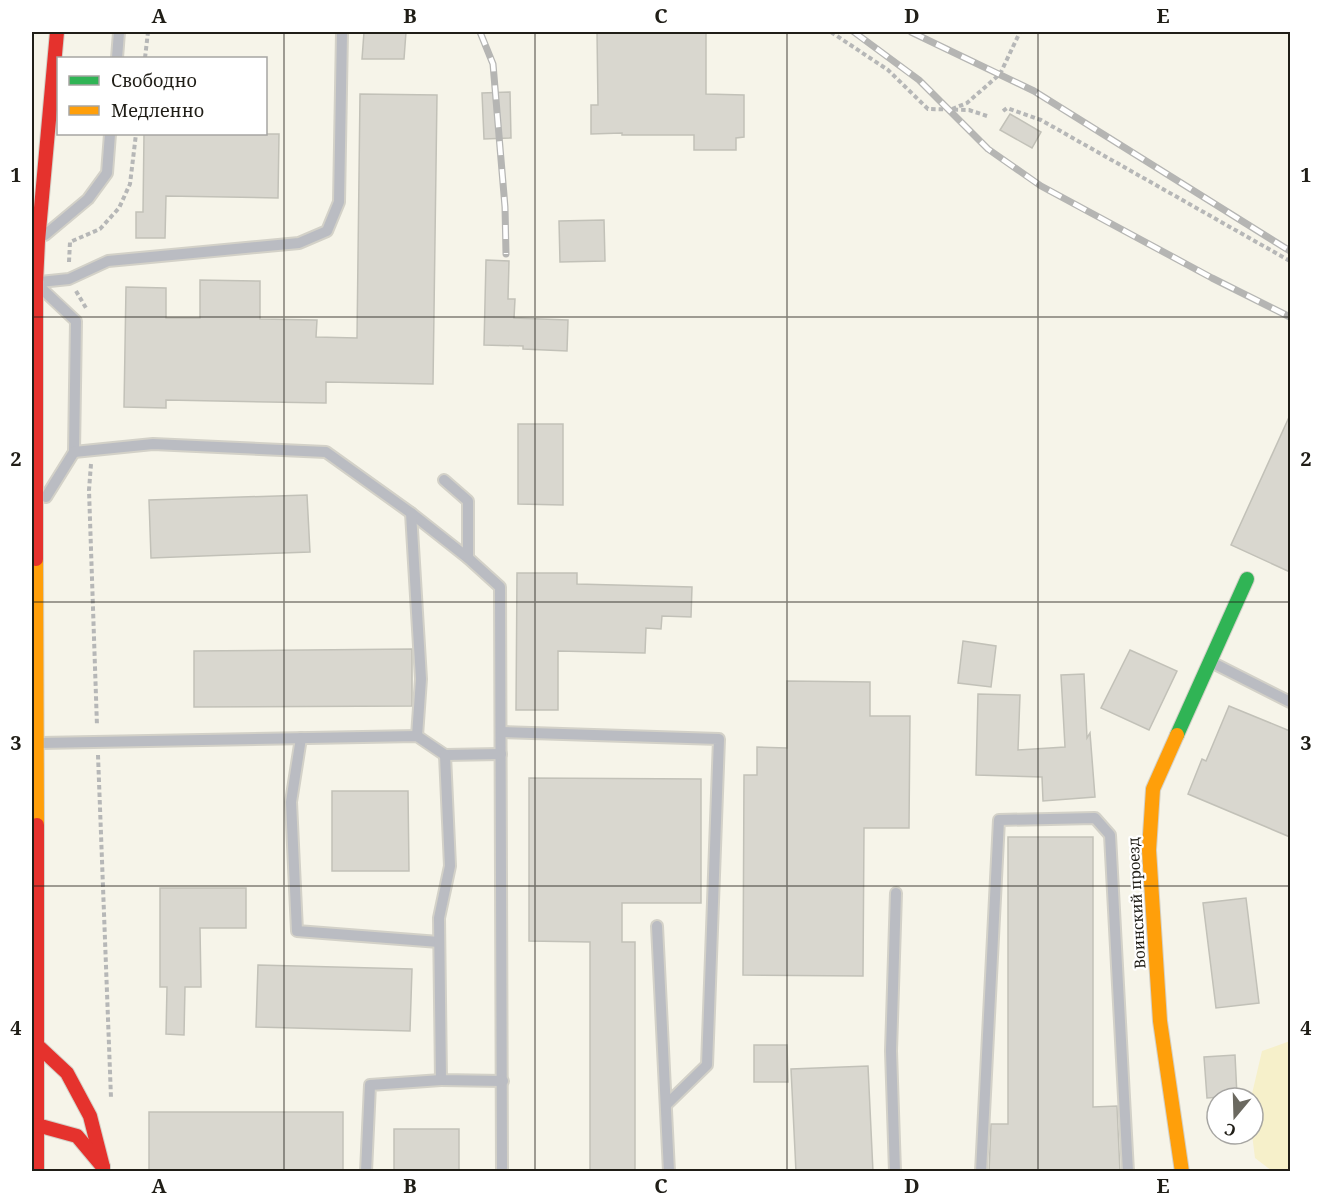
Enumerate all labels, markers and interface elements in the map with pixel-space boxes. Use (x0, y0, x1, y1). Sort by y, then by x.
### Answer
text: A (151, 2, 167, 29)
text: B (403, 2, 417, 29)
text: C (654, 2, 668, 29)
text: D (904, 2, 920, 29)
text: E (1156, 2, 1170, 29)
legend (57, 57, 267, 135)
text: Свободно (111, 68, 197, 92)
text: Медленно (111, 98, 204, 122)
text: 1 (10, 161, 22, 188)
text: 1 (1300, 161, 1312, 188)
text: 2 (10, 445, 22, 472)
text: 2 (1300, 445, 1312, 472)
text: 3 (10, 729, 22, 756)
text: 3 (1300, 729, 1312, 756)
street label: Воинский проезд (1123, 837, 1149, 969)
text: 4 (10, 1014, 22, 1041)
text: 4 (1300, 1014, 1312, 1041)
north arrow (1205, 1086, 1265, 1146)
text: С (1222, 1118, 1239, 1142)
text: A (151, 1172, 167, 1199)
text: B (403, 1172, 417, 1199)
text: C (654, 1172, 668, 1199)
text: D (904, 1172, 920, 1199)
text: E (1156, 1172, 1170, 1199)

